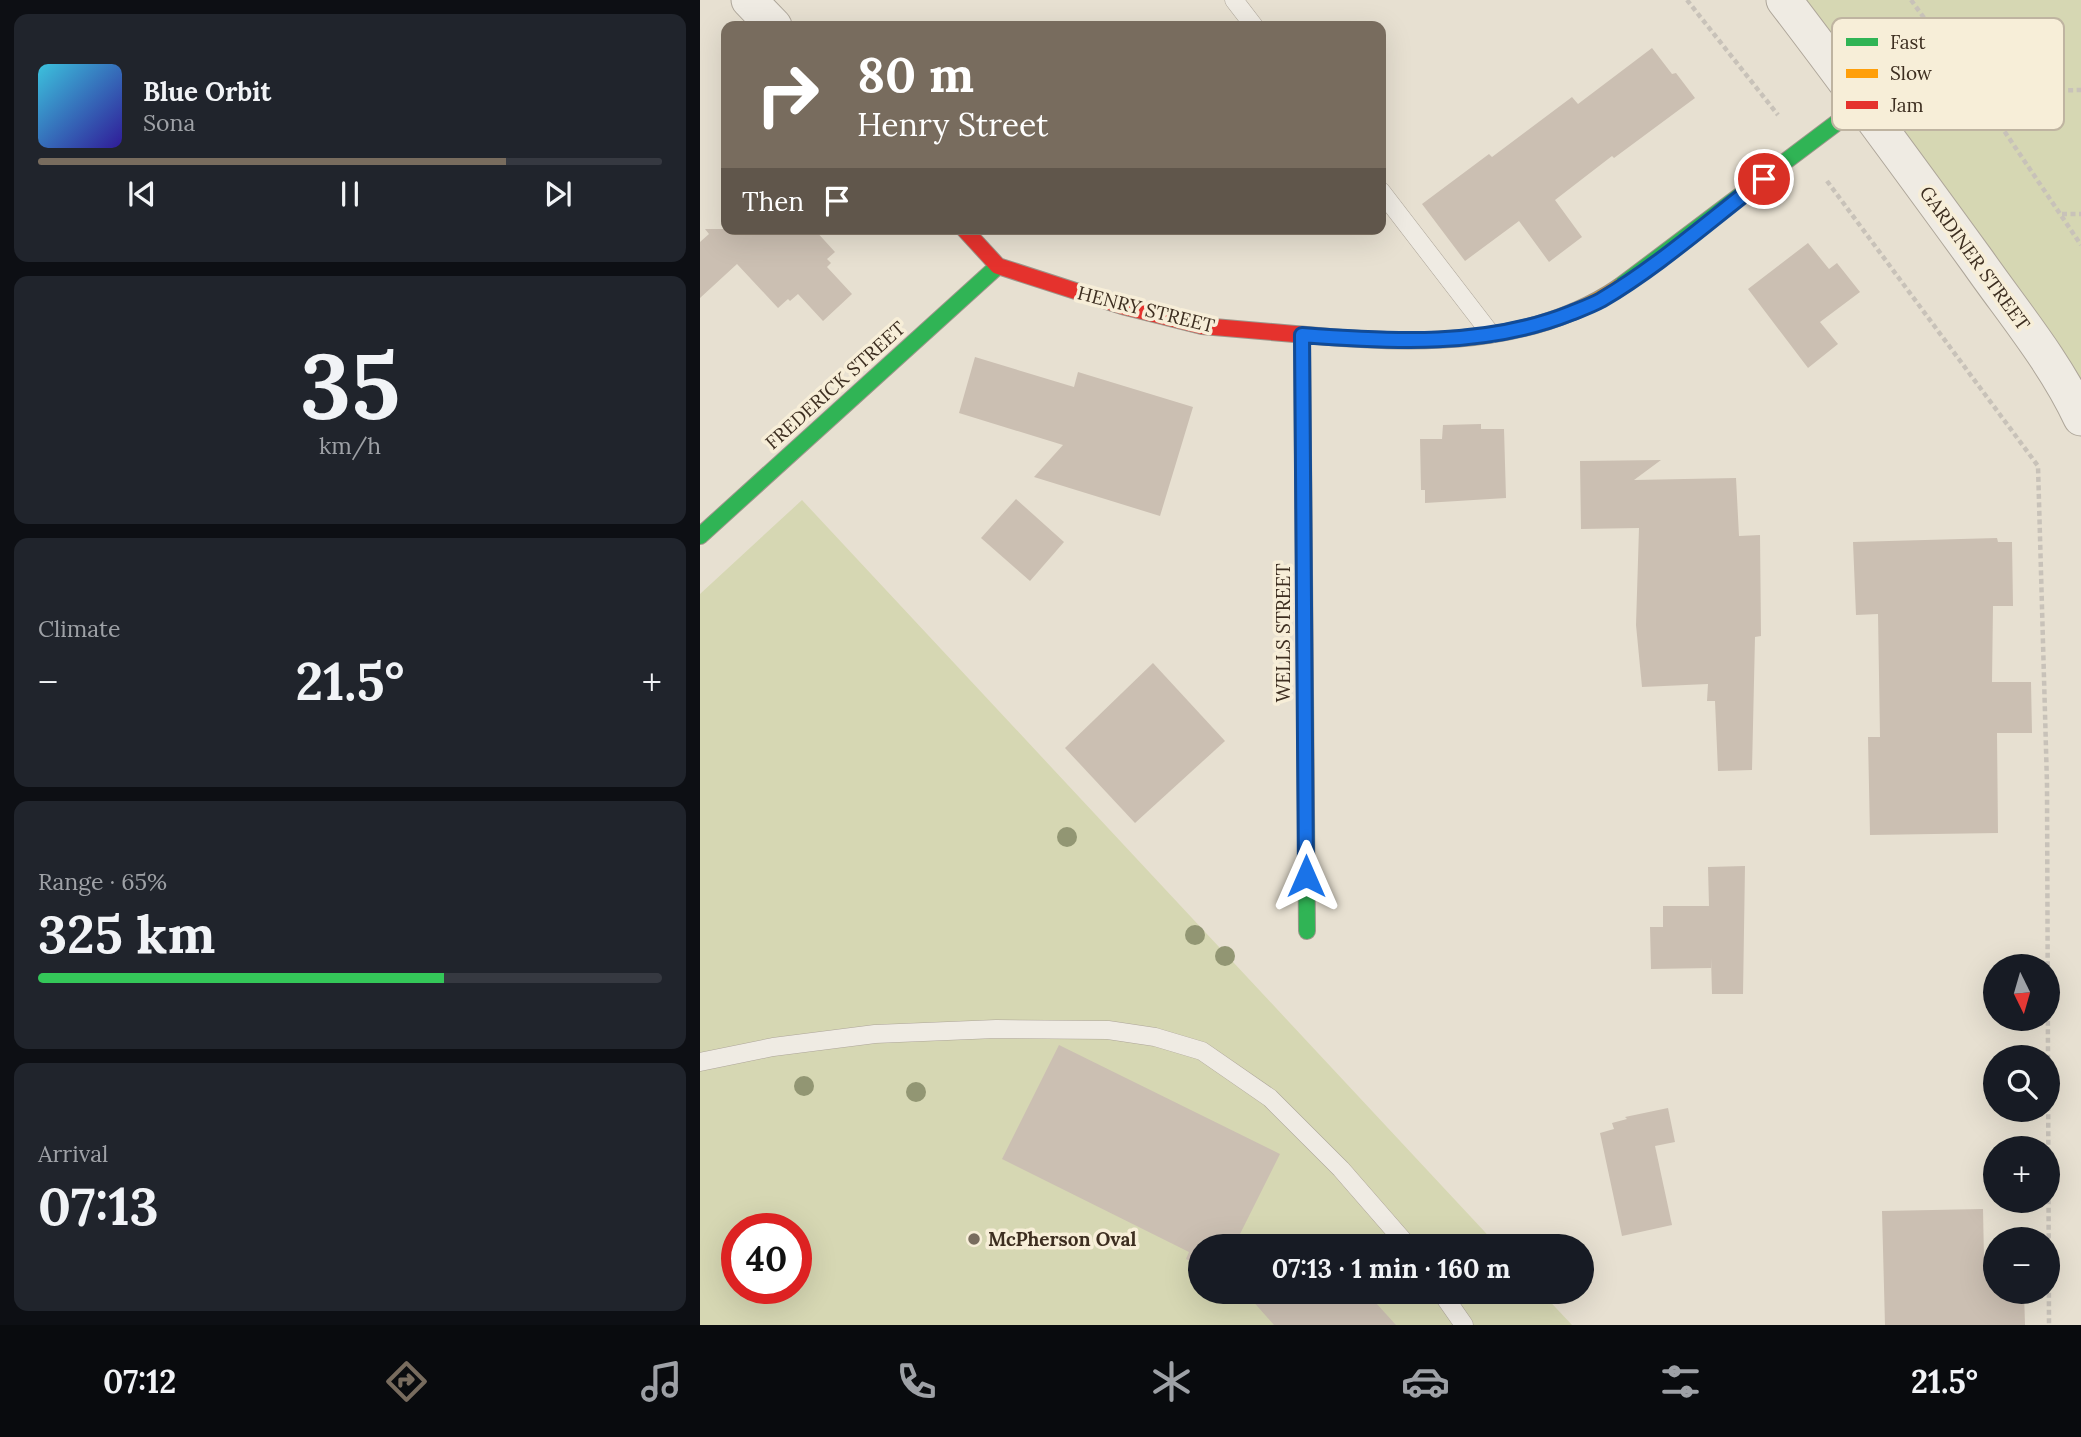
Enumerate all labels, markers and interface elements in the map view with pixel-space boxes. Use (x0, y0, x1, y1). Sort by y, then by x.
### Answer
legend (1832, 18, 2064, 130)
text: Fast (1890, 30, 1926, 54)
text: 80 m (857, 43, 974, 105)
icon: right (742, 49, 833, 140)
text: Slow (1890, 61, 1933, 85)
text: Blue Orbit (143, 75, 271, 108)
text: Jam (1889, 93, 1924, 117)
text: Henry Street (857, 104, 1048, 145)
text: Sona (143, 108, 195, 137)
pin (1734, 149, 1794, 209)
icon: arrive (1745, 160, 1783, 198)
icon: previous (123, 175, 161, 213)
icon: pause (331, 175, 369, 213)
icon: next (539, 175, 577, 213)
street label: GARDINER STREET (1915, 181, 2035, 335)
icon: arrive (818, 182, 856, 220)
text: Then (742, 185, 804, 218)
street label: HENRY STREET (1075, 280, 1217, 338)
street label: FREDERICK STREET (760, 316, 910, 454)
text: 35 (300, 327, 400, 444)
text: km/h (319, 431, 381, 460)
street label: WELLS STREET (1271, 563, 1295, 703)
text: Climate (38, 614, 120, 643)
text: 21.5° (296, 648, 404, 714)
text: − (38, 658, 58, 706)
text: + (642, 658, 662, 706)
position arrow (1269, 839, 1343, 913)
text: Range · 65% (38, 867, 167, 896)
text: 325 km (38, 901, 215, 967)
north arrow (1983, 954, 2060, 1031)
map controls (1983, 954, 2060, 1304)
button: search (1983, 1045, 2060, 1122)
button: + (1983, 1136, 2060, 1213)
text: Arrival (38, 1139, 108, 1168)
text: 07:13 (38, 1173, 159, 1239)
speed limit sign: 40 (721, 1213, 812, 1304)
place label: McPherson Oval (988, 1227, 1136, 1251)
button: − (1983, 1227, 2060, 1304)
marker: McPherson Oval (966, 1231, 982, 1247)
text: 07:13 · 1 min · 160 m (1272, 1252, 1510, 1285)
icon: directions (382, 1357, 431, 1406)
icon: music (637, 1357, 686, 1406)
icon: phone (892, 1357, 941, 1406)
icon: climate (1147, 1357, 1196, 1406)
icon: car (1401, 1357, 1450, 1406)
icon: filters (1656, 1357, 1705, 1406)
text: 07:12 (103, 1361, 176, 1402)
text: 21.5° (1911, 1361, 1978, 1402)

